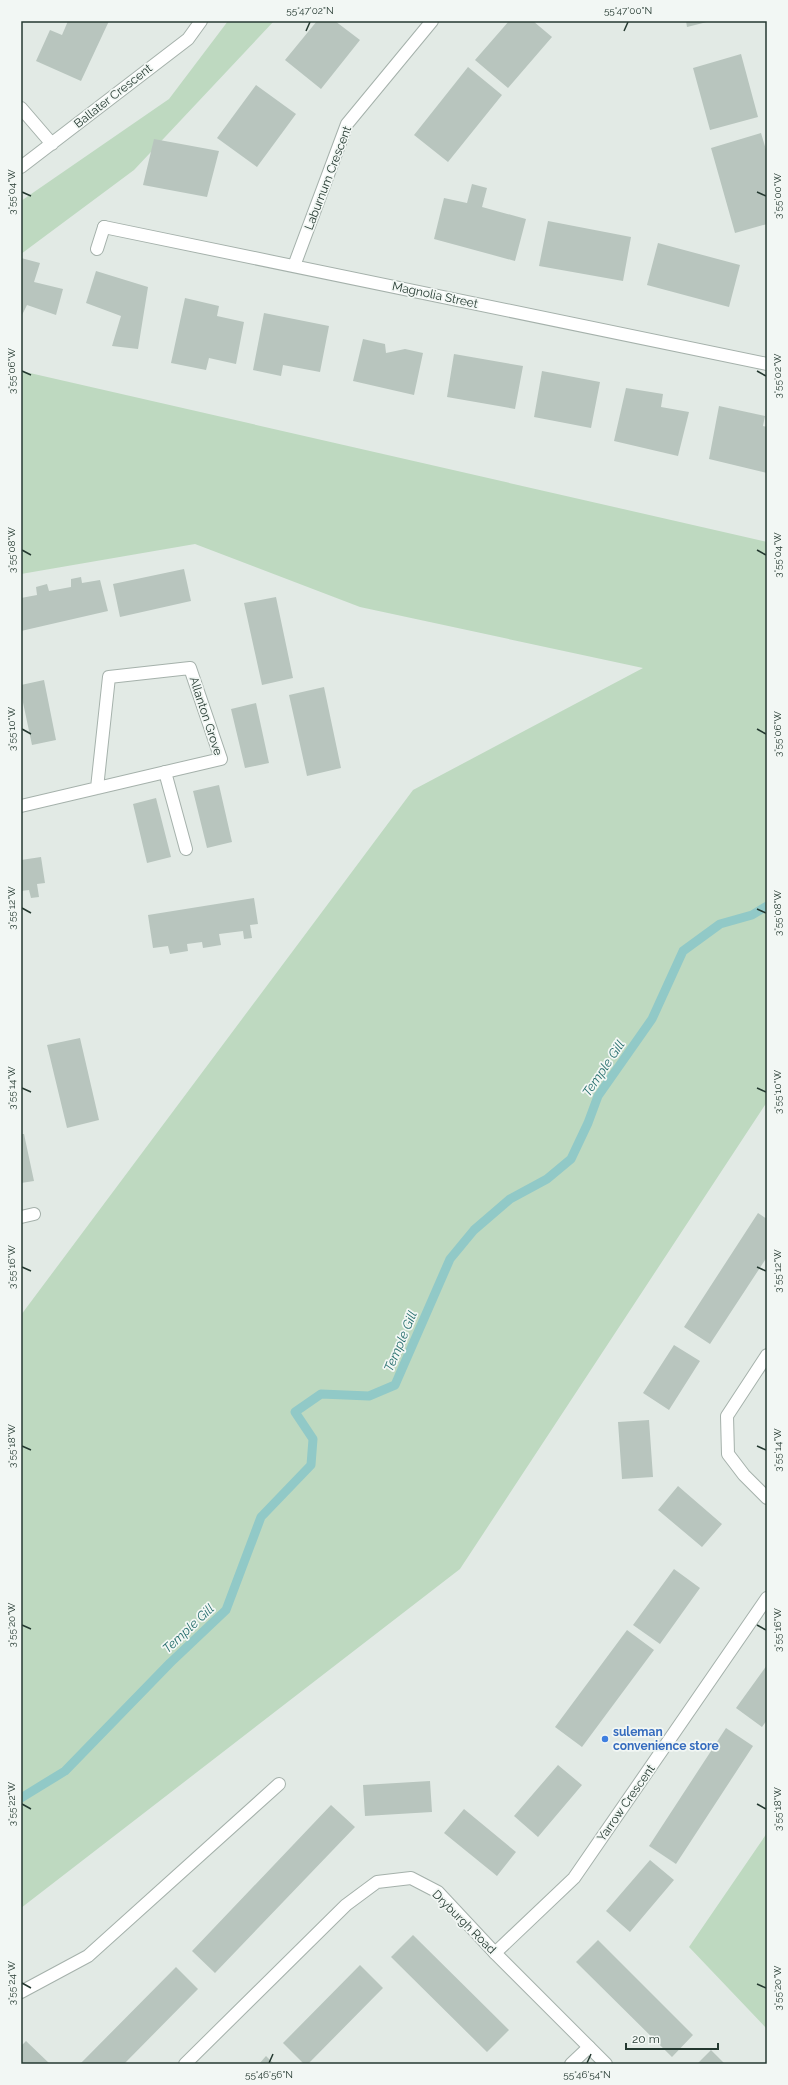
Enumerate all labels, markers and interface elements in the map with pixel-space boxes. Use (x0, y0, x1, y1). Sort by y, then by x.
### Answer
text: 55°47'02"N (286, 5, 334, 16)
text: 55°47'00"N (604, 5, 652, 16)
street label: Ballater Crescent (71, 61, 155, 131)
street label: Laburnum Crescent (302, 124, 354, 232)
text: 3°55'04"W (6, 169, 17, 215)
text: 3°55'00"W (772, 172, 783, 219)
street label: Magnolia Street (391, 279, 479, 311)
text: 3°55'06"W (6, 347, 17, 394)
text: 3°55'02"W (772, 353, 783, 399)
text: 3°55'08"W (6, 527, 17, 573)
text: 3°55'04"W (772, 532, 783, 578)
street label: Allanton Grove (187, 675, 225, 757)
text: 3°55'10"W (6, 706, 17, 751)
text: 3°55'06"W (772, 710, 783, 757)
text: 3°55'12"W (6, 886, 17, 930)
text: 3°55'08"W (772, 890, 783, 936)
water label: Temple Gill (579, 1037, 628, 1099)
text: 3°55'14"W (6, 1066, 17, 1110)
text: 3°55'10"W (772, 1069, 783, 1114)
text: 3°55'16"W (6, 1244, 17, 1289)
text: 3°55'12"W (772, 1249, 783, 1293)
water label: Temple Gill (381, 1308, 420, 1374)
text: 3°55'18"W (6, 1423, 17, 1468)
text: 3°55'14"W (772, 1428, 783, 1472)
water label: Temple Gill (160, 1601, 217, 1656)
text: 3°55'20"W (6, 1602, 17, 1648)
text: 3°55'16"W (772, 1607, 783, 1652)
place label: suleman convenience store (613, 1725, 719, 1753)
marker: suleman convenience store (600, 1734, 610, 1744)
street label: Yarrow Crescent (594, 1762, 658, 1844)
text: 3°55'22"W (6, 1781, 17, 1826)
text: 3°55'18"W (772, 1786, 783, 1831)
street label: Dryburgh Road (429, 1887, 499, 1957)
text: 3°55'24"W (6, 1960, 17, 2005)
text: 3°55'20"W (772, 1965, 783, 2011)
scale bar (626, 2025, 718, 2051)
text: 20 m (632, 2032, 660, 2046)
text: 55°46'56"N (245, 2069, 293, 2080)
text: 55°46'54"N (563, 2069, 611, 2080)

